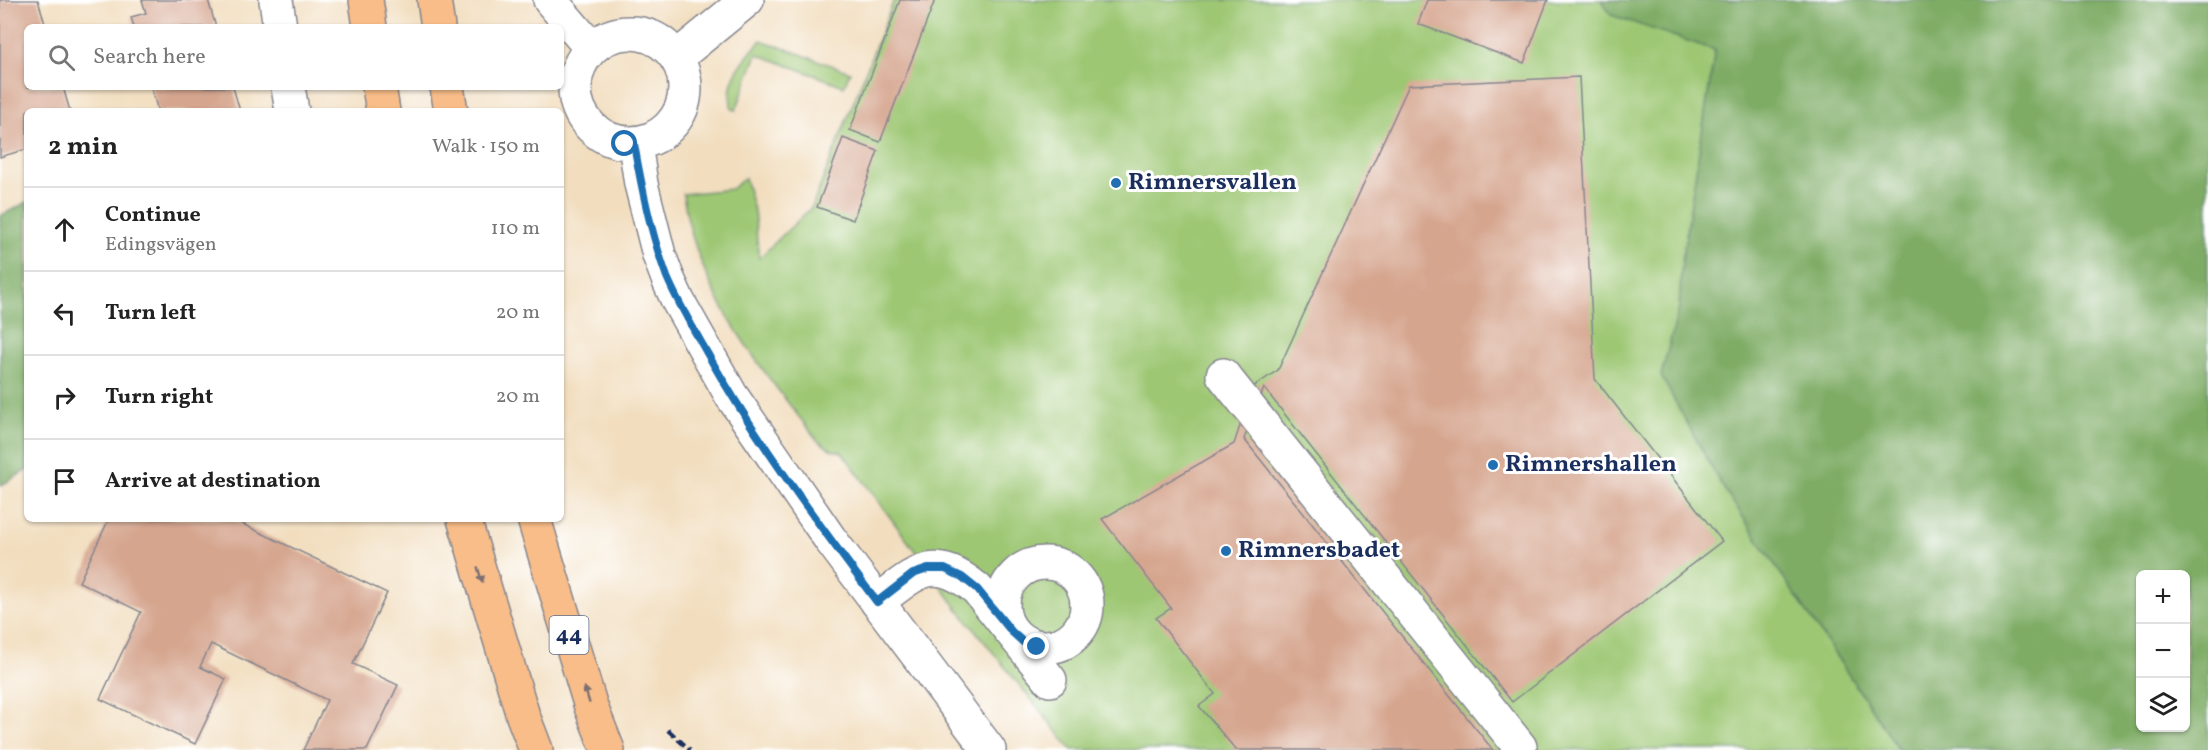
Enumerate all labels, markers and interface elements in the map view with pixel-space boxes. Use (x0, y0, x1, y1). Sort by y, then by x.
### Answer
search box (24, 24, 564, 90)
icon: search (45, 41, 78, 74)
text: Search here (93, 42, 206, 73)
text: 2 min (48, 129, 118, 165)
route start (611, 130, 637, 156)
text: Walk · 150 m (432, 133, 540, 161)
place label: Rimnersvallen (1128, 166, 1297, 200)
marker: Rimnersvallen (1109, 176, 1123, 190)
text: Continue (105, 200, 201, 231)
icon: ahead (48, 213, 81, 246)
text: 110 m (491, 215, 540, 243)
text: Edingsvägen (105, 231, 217, 259)
icon: left (48, 297, 81, 330)
text: Turn left (105, 298, 196, 329)
text: 20 m (496, 299, 540, 327)
icon: right (48, 381, 81, 414)
text: Turn right (105, 382, 213, 413)
text: 20 m (496, 383, 540, 411)
place label: Rimnershallen (1505, 448, 1677, 482)
marker: Rimnershallen (1486, 458, 1500, 472)
icon: arrive (48, 465, 81, 498)
text: Arrive at destination (105, 466, 321, 497)
place label: Rimnersbadet (1238, 534, 1400, 568)
marker: Rimnersbadet (1219, 544, 1233, 558)
one-way arrow (476, 566, 485, 584)
map controls (2136, 570, 2190, 732)
button: + (2136, 570, 2190, 624)
road number: 44 (550, 616, 588, 654)
button: − (2136, 624, 2190, 678)
route end (1023, 633, 1049, 659)
button: layers (2136, 678, 2190, 732)
one-way arrow (582, 686, 592, 704)

